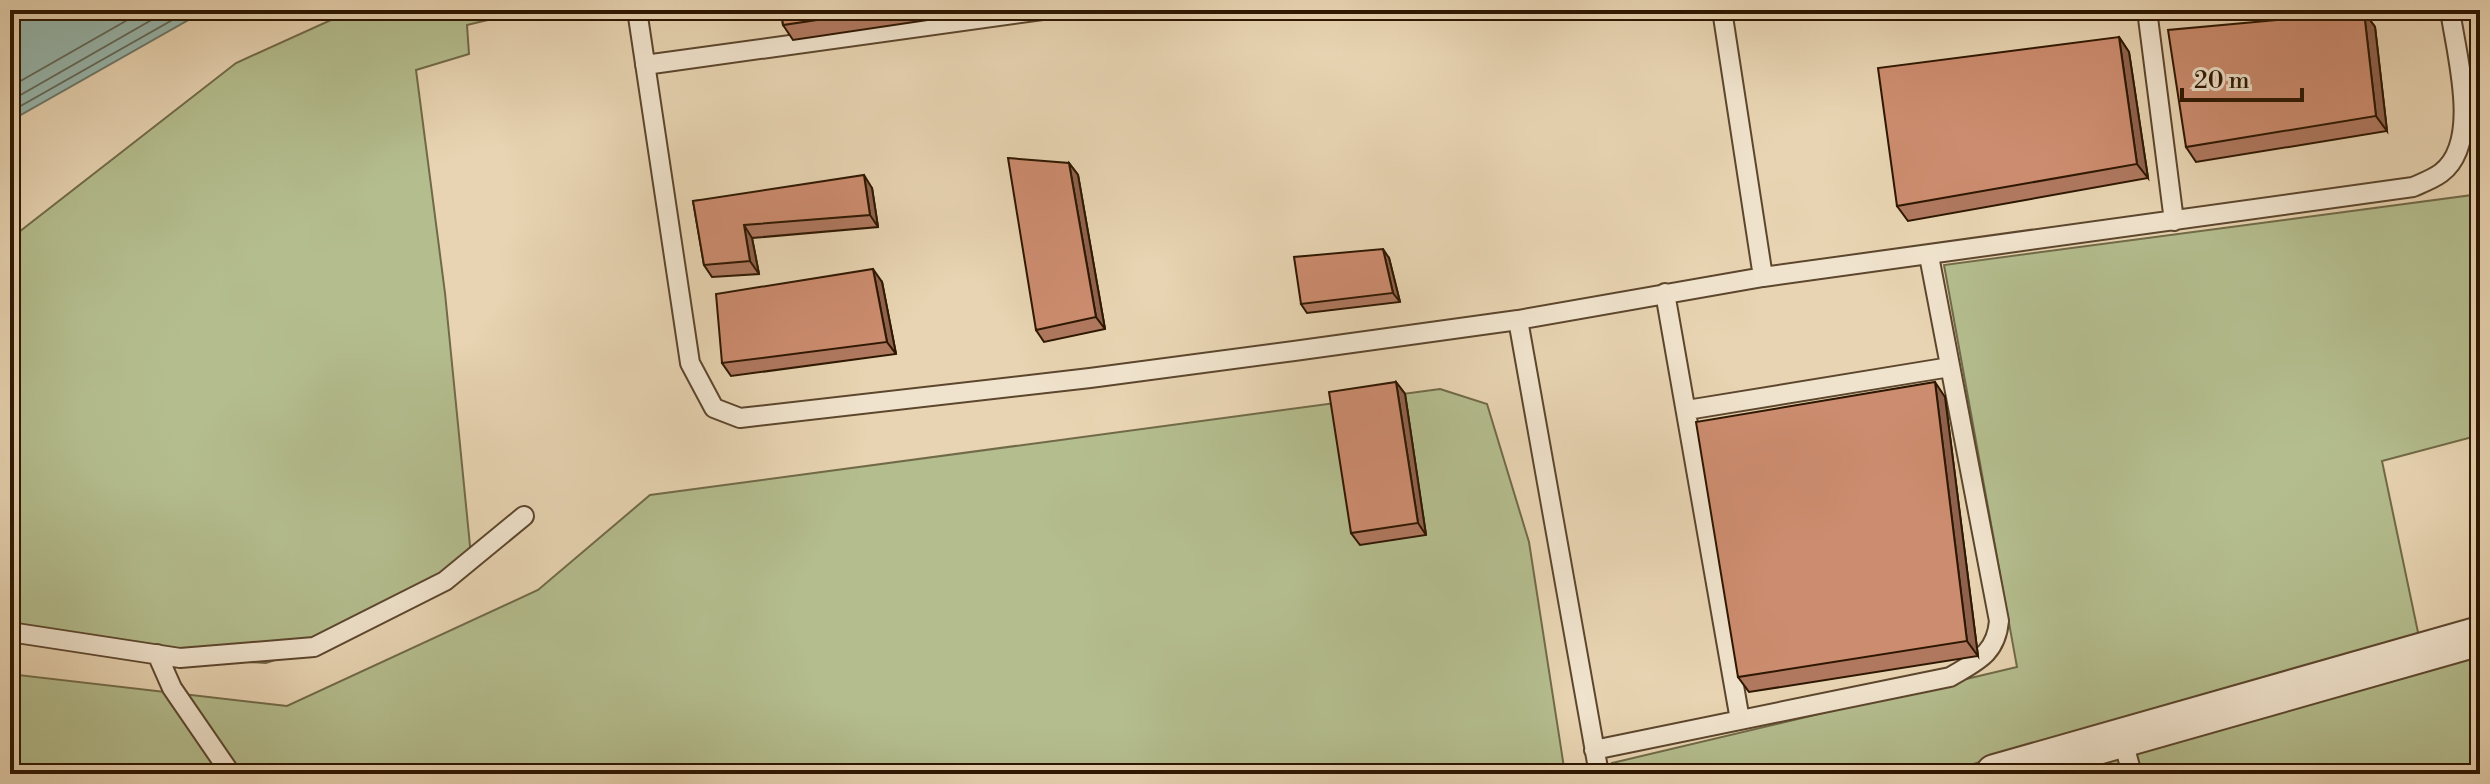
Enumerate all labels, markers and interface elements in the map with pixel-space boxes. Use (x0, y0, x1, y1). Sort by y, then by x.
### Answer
scale bar (2182, 52, 2302, 102)
text: 20 m (2194, 66, 2250, 96)

